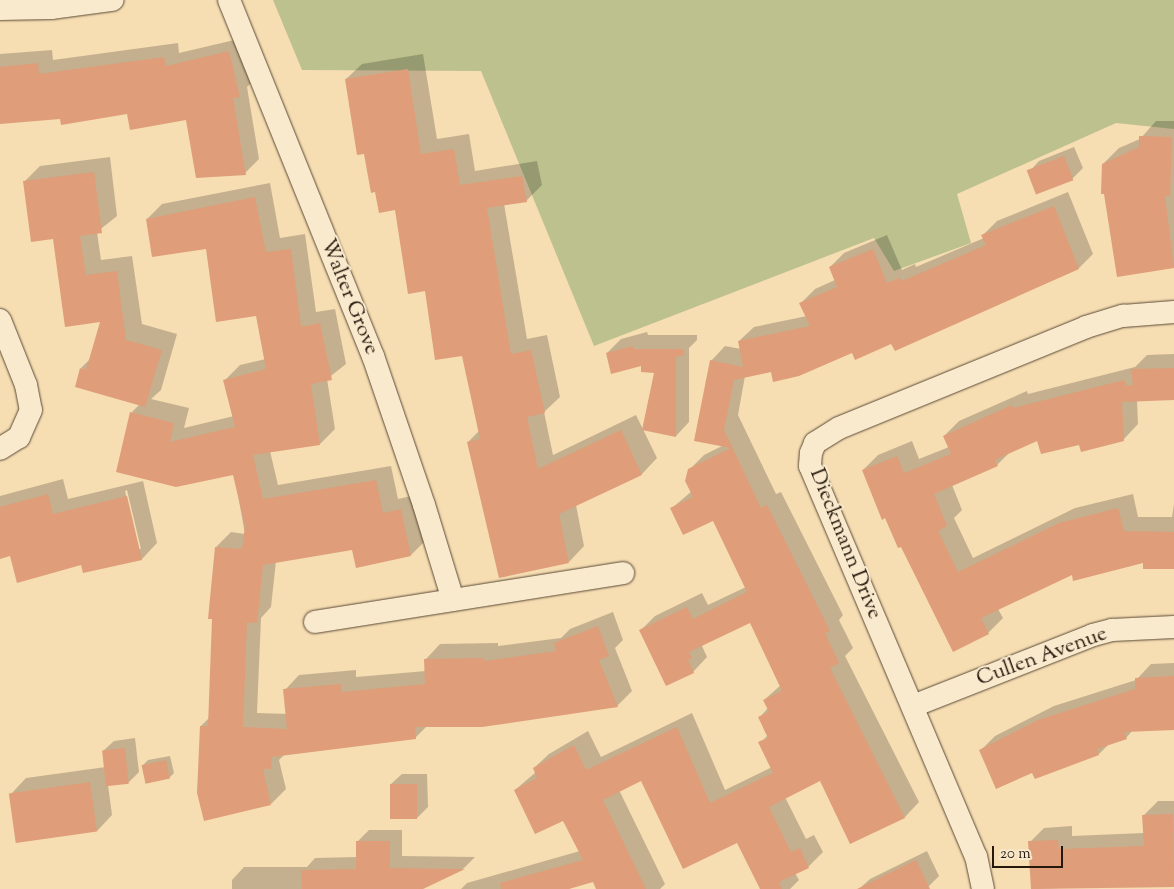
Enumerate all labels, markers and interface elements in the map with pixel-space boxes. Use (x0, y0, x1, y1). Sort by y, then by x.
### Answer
street label: Walter Grove (314, 235, 384, 359)
street label: Dieckmann Drive (803, 465, 887, 623)
street label: Cullen Avenue (973, 622, 1111, 692)
scale bar (994, 836, 1065, 868)
text: 20 m (1000, 844, 1031, 865)

